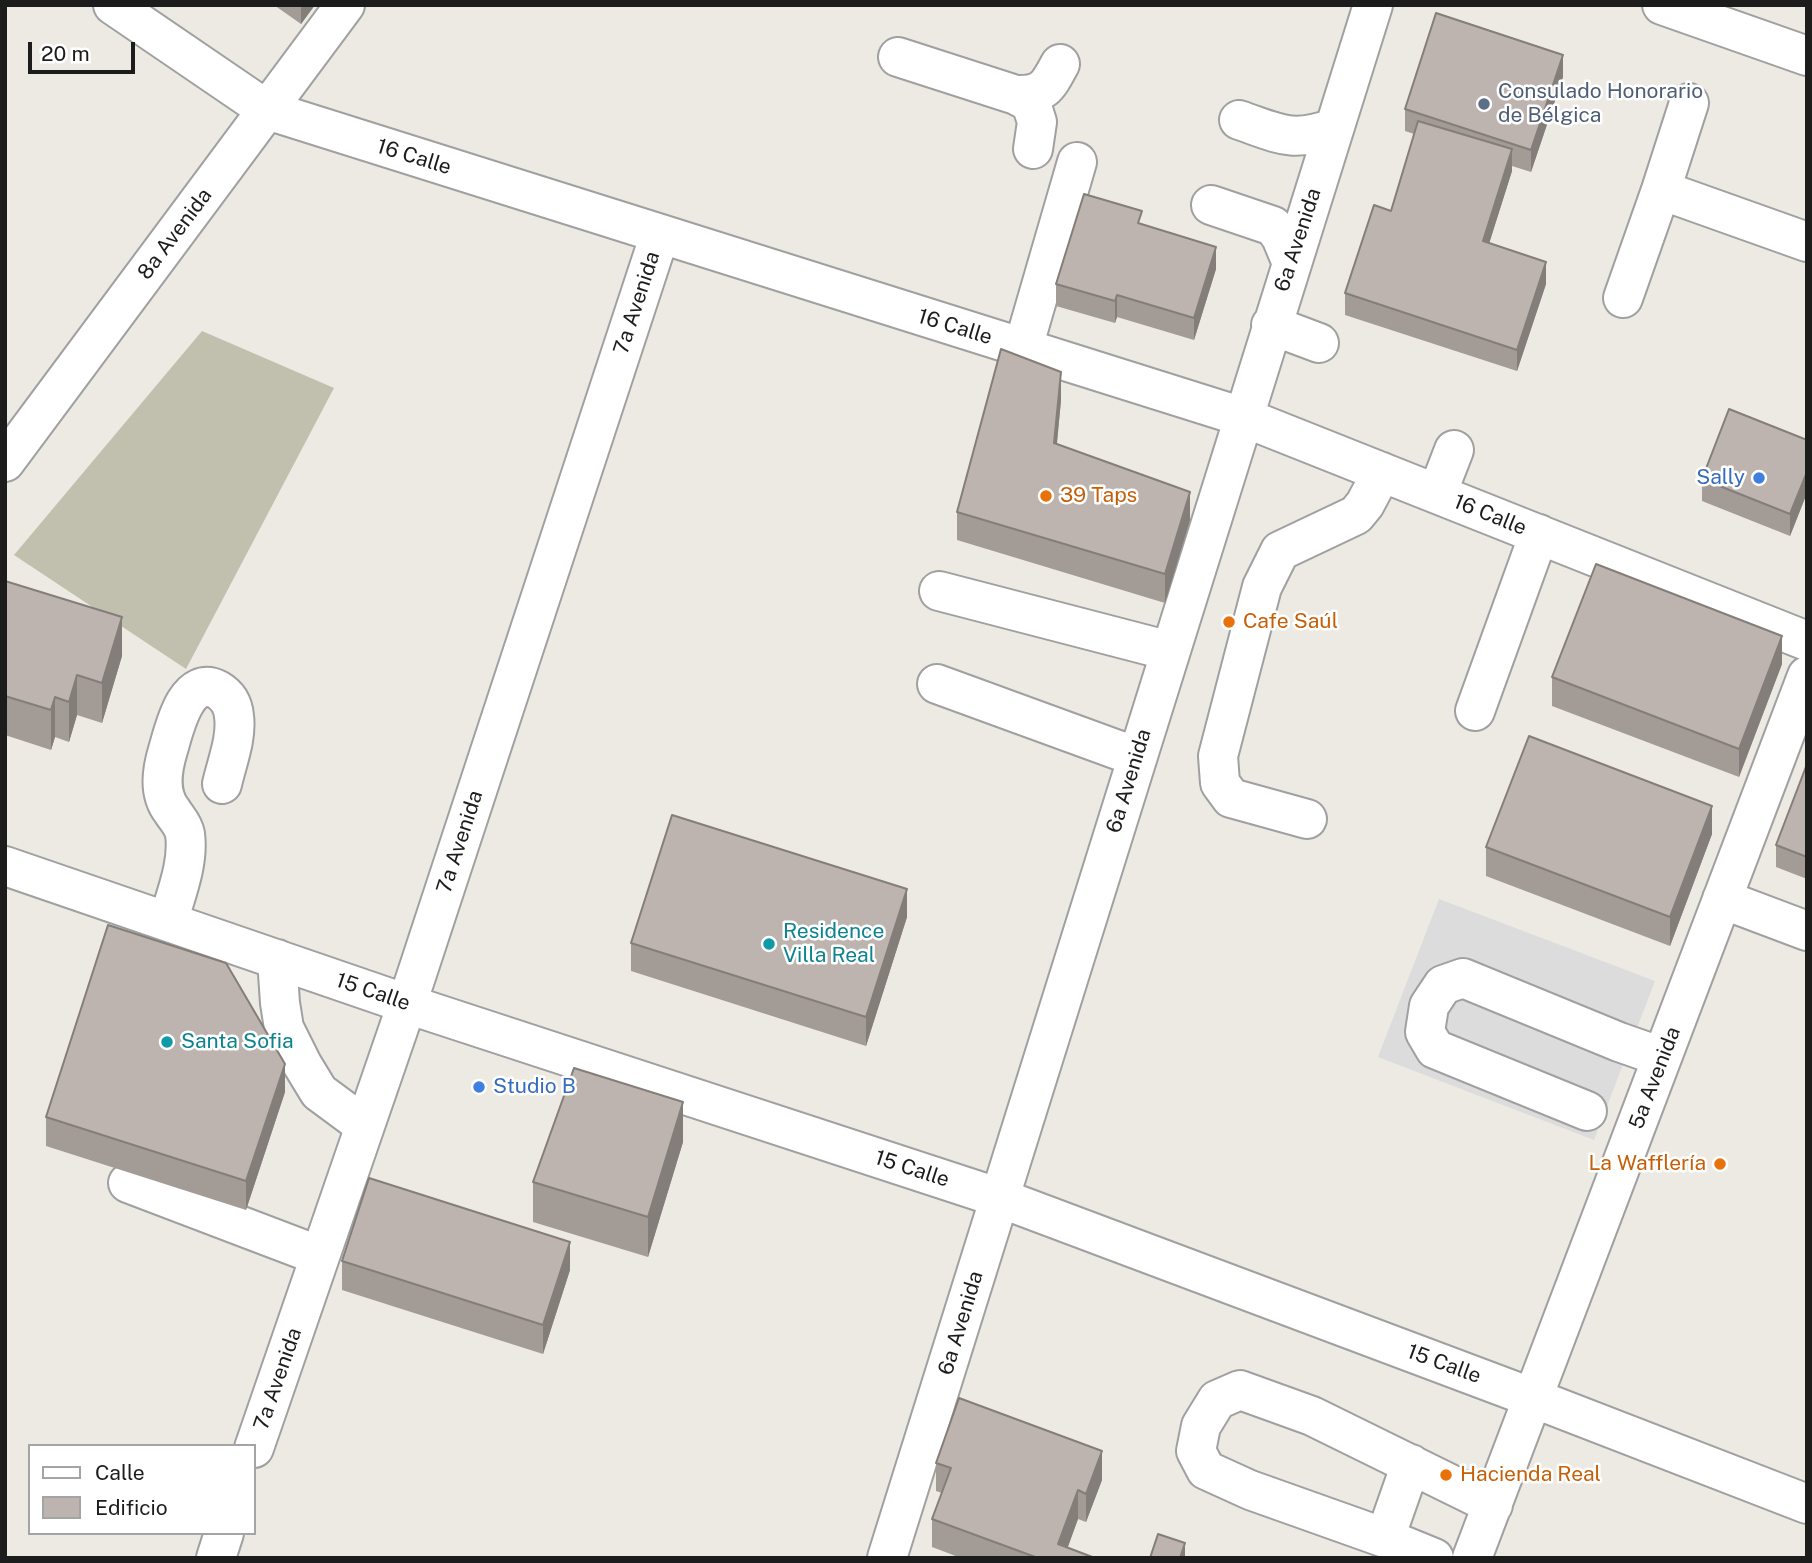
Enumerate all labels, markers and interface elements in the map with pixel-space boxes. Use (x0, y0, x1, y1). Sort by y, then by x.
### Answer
scale bar (32, 28, 138, 72)
text: 20 m (41, 41, 90, 66)
place label: Consulado Honorario de Bélgica (1498, 79, 1703, 129)
marker: Consulado Honorario de Bélgica (1476, 96, 1492, 112)
street label: 16 Calle (374, 134, 454, 180)
street label: 8a Avenida (133, 183, 217, 285)
street label: 6a Avenida (1269, 185, 1327, 295)
street label: 7a Avenida (609, 248, 665, 358)
street label: 16 Calle (915, 304, 995, 350)
place label: Sally (1696, 465, 1745, 491)
marker: Sally (1751, 470, 1767, 486)
place label: 39 Taps (1060, 483, 1137, 509)
marker: 39 Taps (1038, 488, 1054, 504)
street label: 16 Calle (1450, 489, 1530, 541)
place label: Cafe Saúl (1243, 609, 1338, 635)
marker: Cafe Saúl (1221, 614, 1237, 630)
street label: 6a Avenida (1101, 726, 1157, 836)
street label: 7a Avenida (432, 787, 488, 897)
place label: Residence Villa Real (783, 919, 884, 969)
marker: Residence Villa Real (761, 936, 777, 952)
street label: 15 Calle (333, 968, 413, 1016)
street label: 5a Avenida (1624, 1023, 1686, 1133)
place label: Santa Sofia (181, 1029, 294, 1055)
marker: Santa Sofia (159, 1034, 175, 1050)
place label: Studio B (493, 1074, 576, 1100)
marker: Studio B (471, 1079, 487, 1095)
street label: 15 Calle (872, 1145, 952, 1193)
place label: La Wafflería (1589, 1151, 1706, 1177)
marker: La Wafflería (1712, 1156, 1728, 1172)
street label: 6a Avenida (933, 1268, 989, 1378)
street label: 7a Avenida (249, 1324, 307, 1434)
street label: 15 Calle (1404, 1339, 1484, 1389)
legend (28, 1444, 256, 1535)
text: Calle (95, 1460, 145, 1485)
place label: Hacienda Real (1460, 1462, 1601, 1488)
marker: Hacienda Real (1438, 1467, 1454, 1483)
text: Edificio (95, 1495, 168, 1520)

